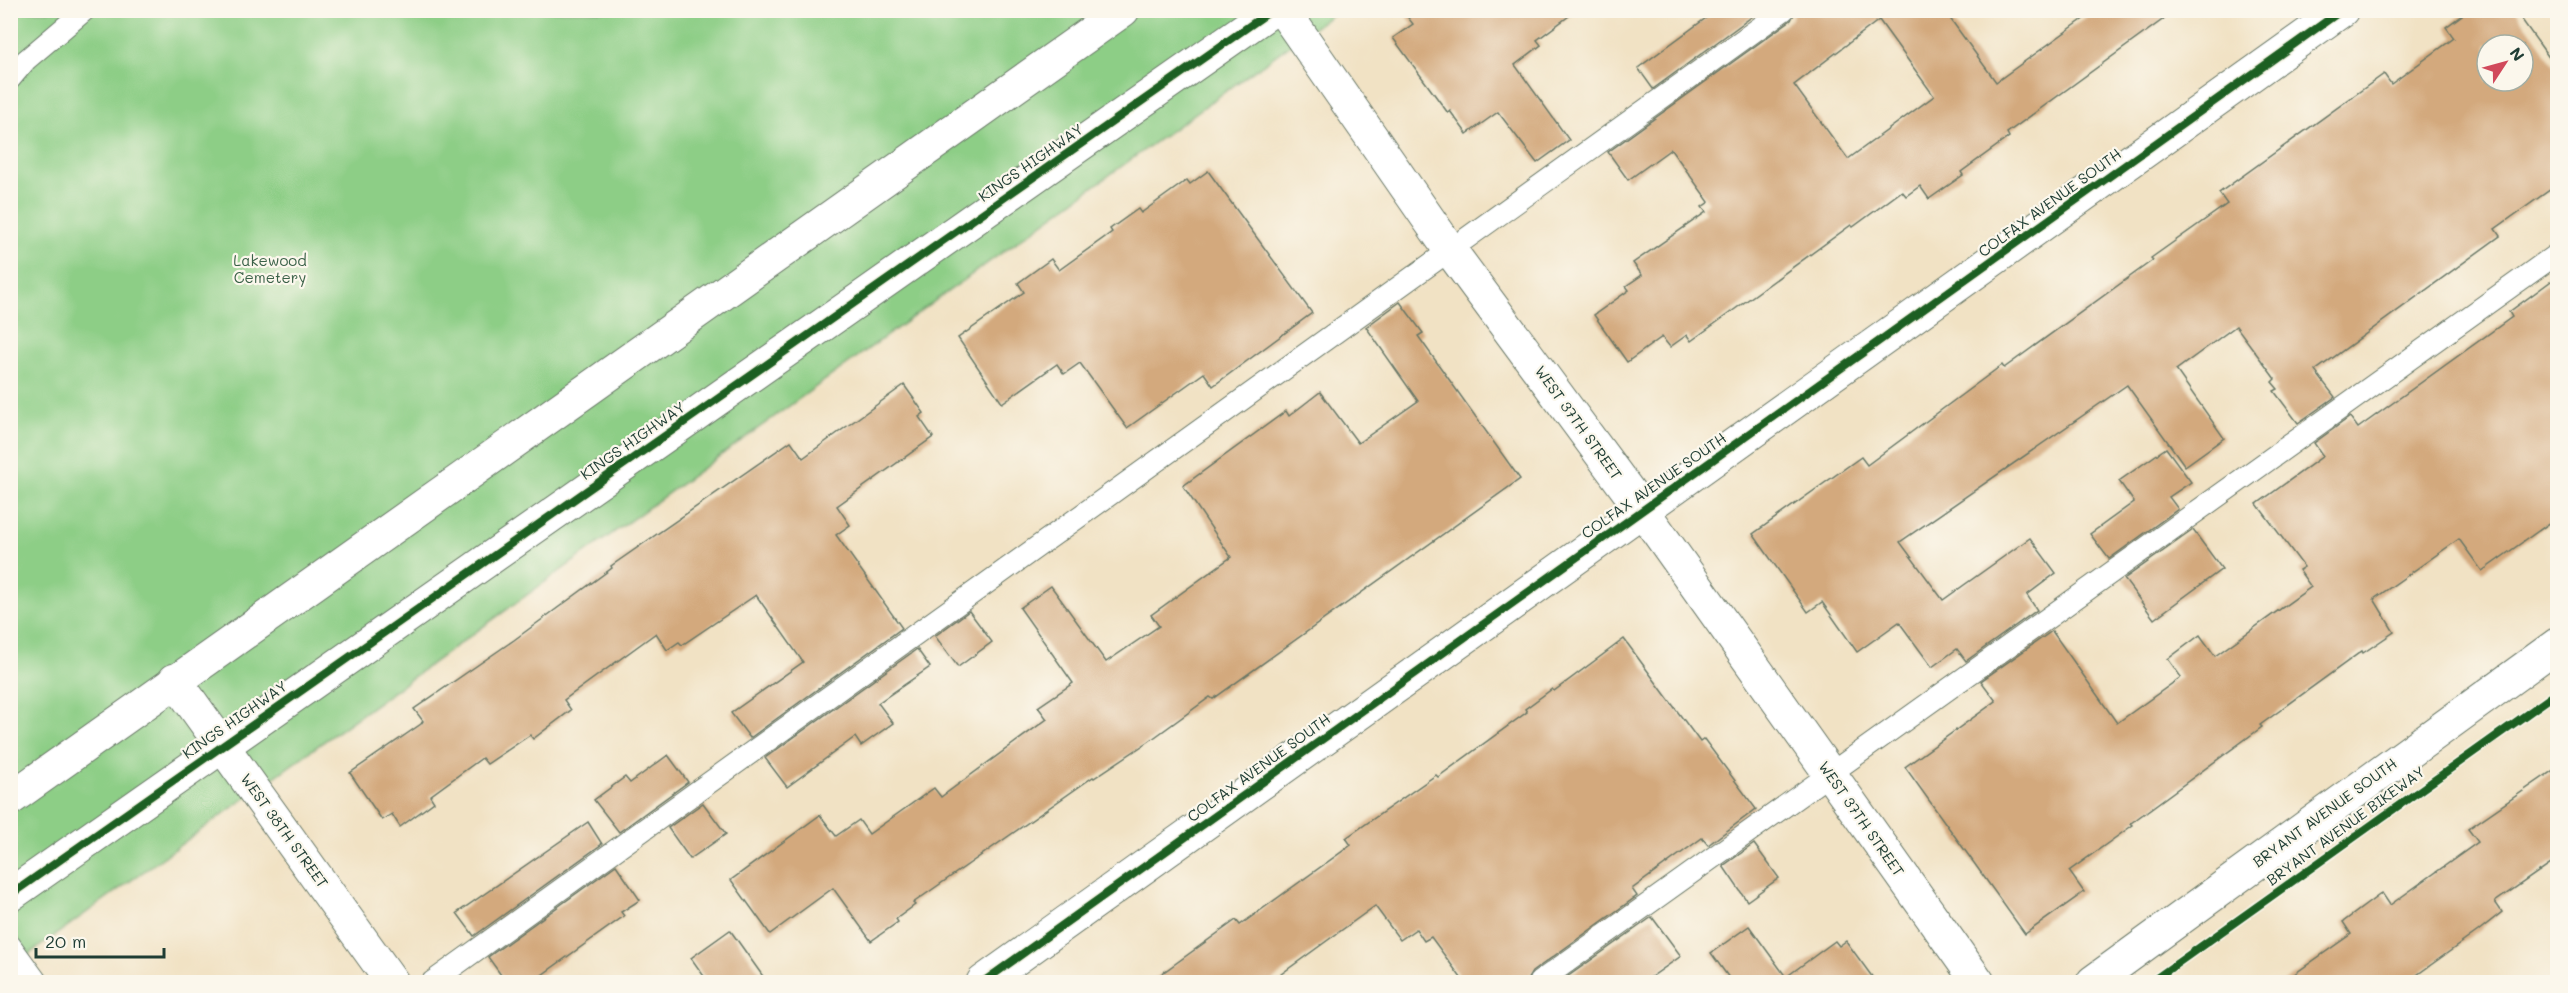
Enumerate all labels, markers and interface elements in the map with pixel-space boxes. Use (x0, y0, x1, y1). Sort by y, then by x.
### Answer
north arrow (2475, 33, 2535, 93)
text: N (2505, 43, 2530, 65)
street label: KINGS HIGHWAY (974, 119, 1087, 206)
street label: COLFAX AVENUE SOUTH (1974, 143, 2125, 261)
park label: Lakewood Cemetery (233, 250, 307, 287)
street label: WEST 37TH STREET (1531, 361, 1627, 483)
street label: KINGS HIGHWAY (576, 397, 689, 484)
street label: COLFAX AVENUE SOUTH (1577, 428, 1730, 543)
street label: KINGS HIGHWAY (178, 676, 291, 763)
street label: COLFAX AVENUE SOUTH (1183, 708, 1334, 826)
street label: BRYANT AVENUE SOUTH (2248, 753, 2401, 871)
street label: WEST 37TH STREET (1815, 757, 1909, 880)
street label: BRYANT AVENUE BIKEWAY (2262, 761, 2429, 889)
street label: WEST 38TH STREET (236, 769, 333, 892)
scale bar (36, 921, 164, 959)
text: 20 m (45, 929, 86, 953)

